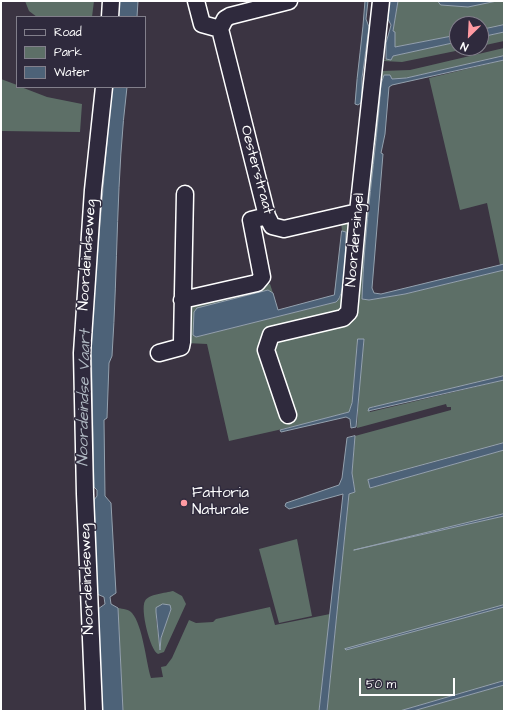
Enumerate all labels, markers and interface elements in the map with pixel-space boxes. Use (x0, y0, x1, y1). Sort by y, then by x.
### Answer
legend (16, 16, 146, 88)
north arrow (449, 16, 489, 56)
text: Road (54, 24, 82, 41)
text: N (458, 38, 471, 55)
text: Park (54, 44, 82, 61)
text: Water (54, 64, 89, 81)
street label: Oesterstraat (235, 124, 277, 216)
street label: Noordersingel (343, 192, 369, 288)
street label: Noordeindseweg (75, 199, 101, 311)
water label: Noordeindse Vaart (74, 329, 96, 467)
place label: Fattoria Naturale (192, 485, 249, 520)
marker: Fattoria Naturale (179, 498, 189, 508)
street label: Noordeindseweg (77, 523, 99, 635)
scale bar (361, 670, 457, 696)
text: 50 m (366, 676, 396, 693)

